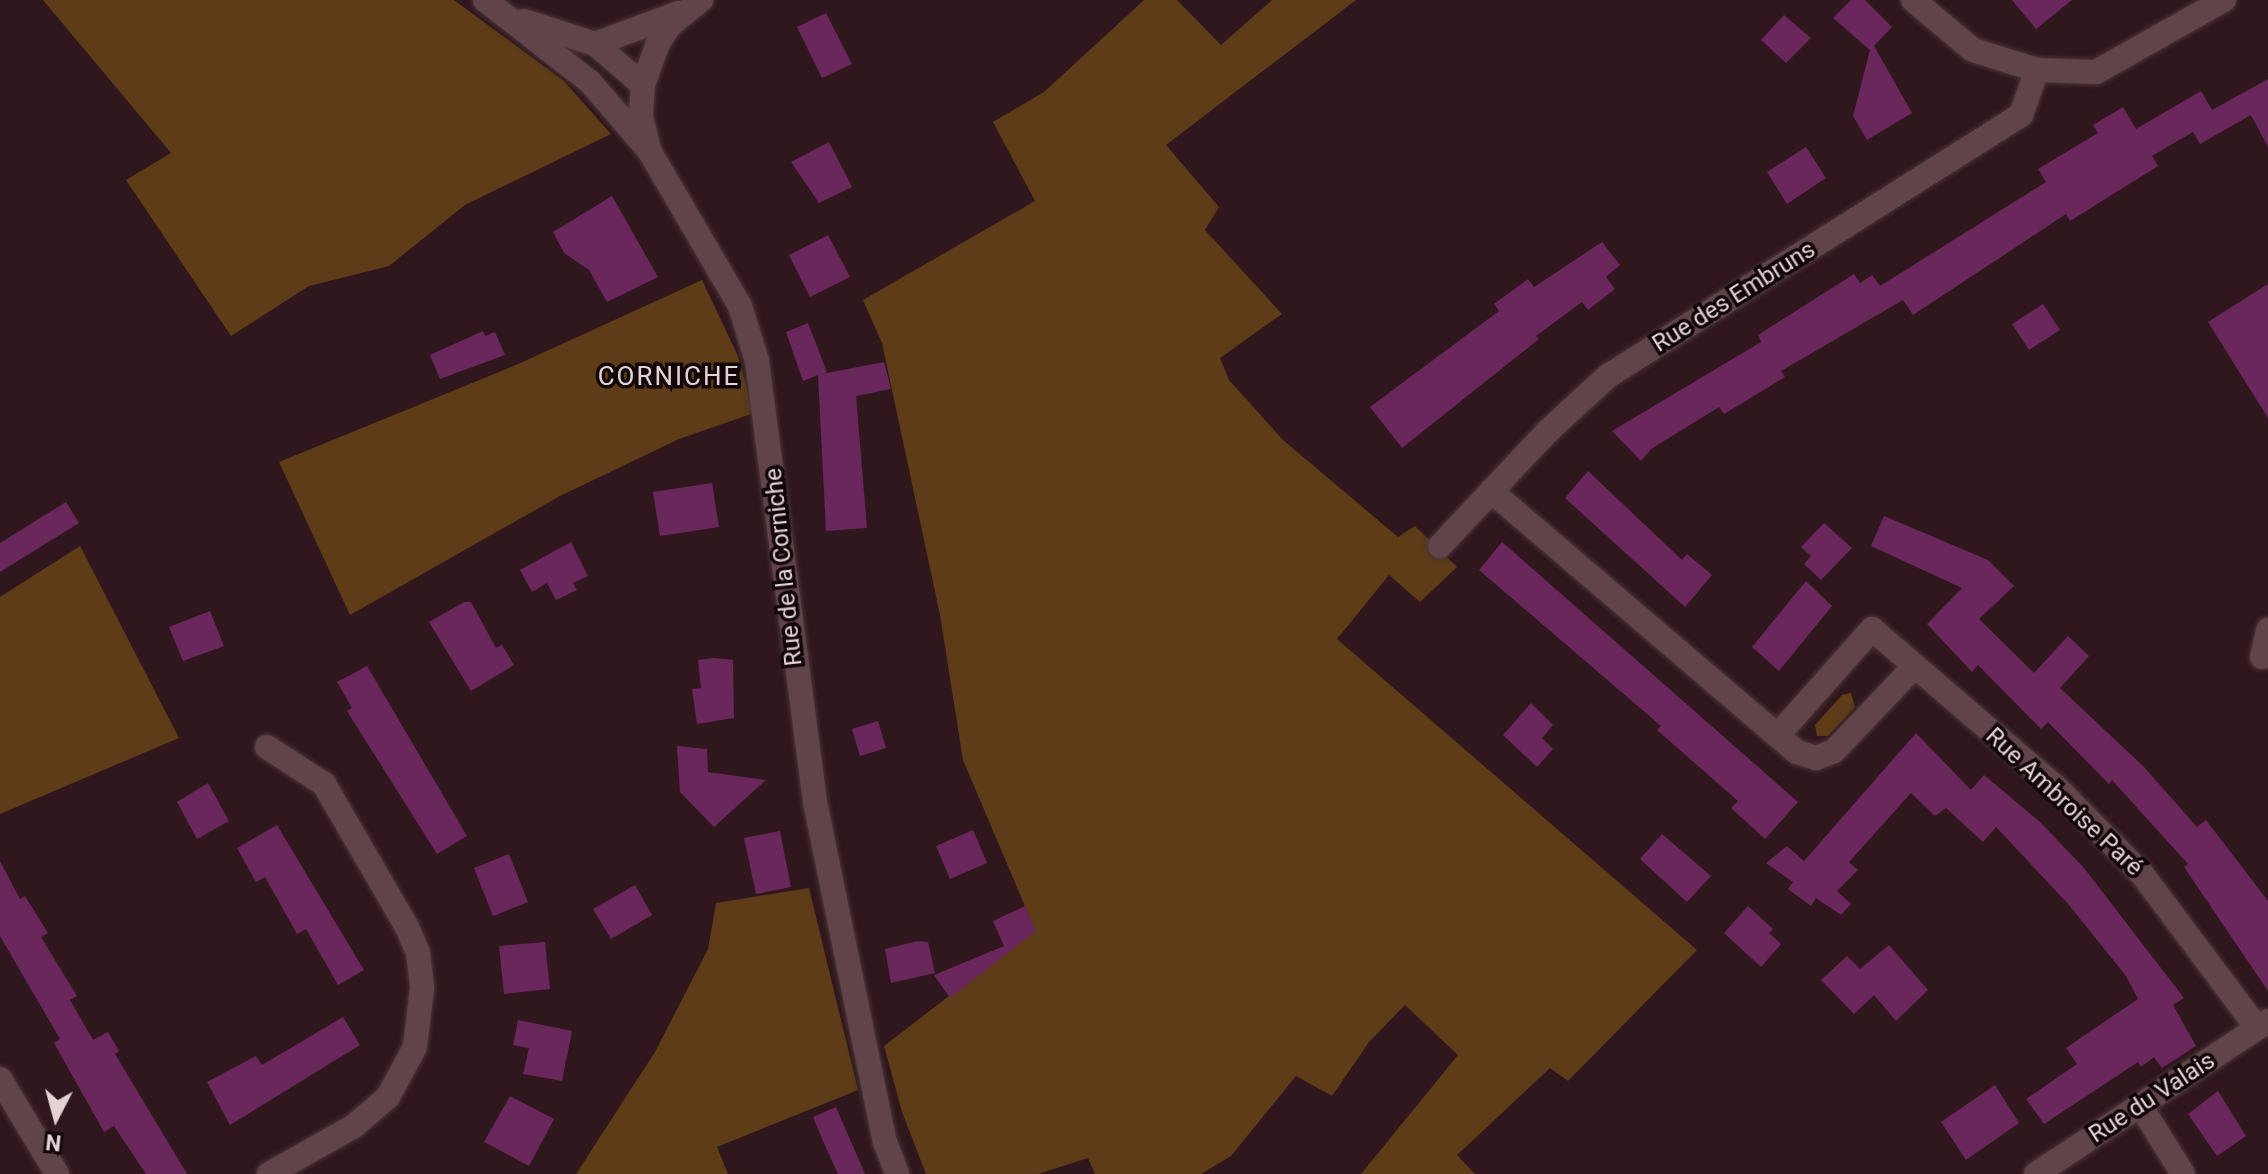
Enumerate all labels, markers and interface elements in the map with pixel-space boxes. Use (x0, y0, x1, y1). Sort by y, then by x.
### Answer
street label: Rue des Embruns (1647, 235, 1821, 359)
district label: CORNICHE (598, 361, 740, 393)
street label: Rue de la Corniche (759, 467, 809, 667)
street label: Rue Ambroise Paré (1980, 722, 2148, 882)
street label: Rue du Valais (2084, 1047, 2220, 1149)
north arrow (16, 1078, 96, 1158)
text: N (44, 1129, 62, 1156)

